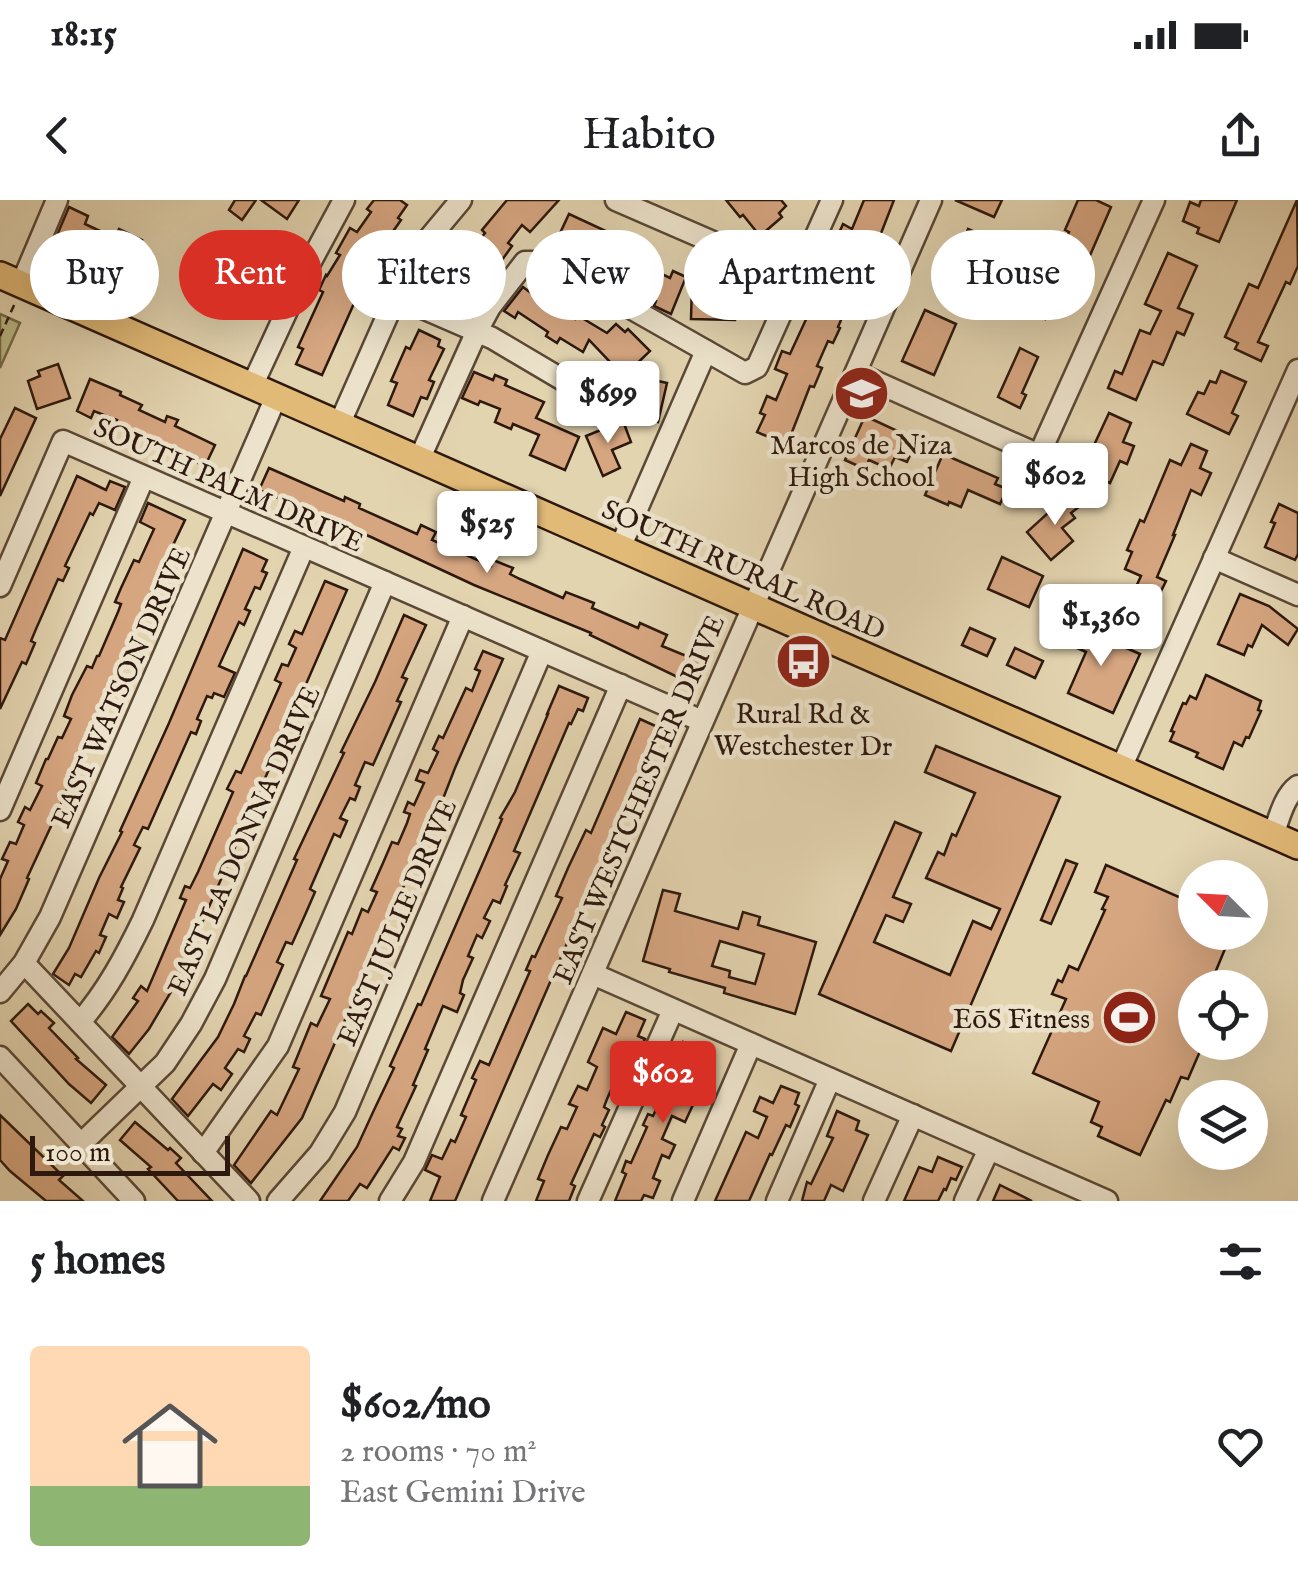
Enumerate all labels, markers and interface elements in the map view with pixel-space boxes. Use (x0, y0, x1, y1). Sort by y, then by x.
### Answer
text: 18:15 (50, 11, 117, 59)
text: Habito (582, 107, 716, 164)
icon: back (30, 108, 85, 163)
icon: share (1213, 108, 1268, 163)
chip: Buy (30, 230, 159, 320)
chip: Rent (179, 230, 322, 320)
chip: Filters (342, 230, 506, 320)
chip: New (526, 230, 664, 320)
chip: Apartment (684, 230, 911, 320)
chip: House (931, 230, 1095, 320)
pin: $699 (549, 361, 667, 446)
school or university icon: Marcos de Niza High School (831, 363, 891, 423)
text: $699 (578, 373, 638, 414)
street label: SOUTH PALM DRIVE (88, 411, 368, 562)
place label: Marcos de Niza High School (770, 429, 953, 496)
pin: $602 (996, 443, 1114, 528)
text: $602 (1024, 455, 1086, 496)
pin: $525 (428, 491, 546, 576)
street label: SOUTH RURAL ROAD (596, 493, 890, 650)
text: $525 (459, 503, 515, 544)
street label: EAST WATSON DRIVE (45, 542, 200, 834)
pin: $1,360 (1020, 584, 1182, 669)
text: $1,360 (1061, 596, 1141, 637)
street label: EAST WESTCHESTER DRIVE (546, 610, 734, 990)
bus stop icon: Rural Rd & Westchester Dr (773, 632, 833, 692)
street label: EAST LA DONNA DRIVE (161, 681, 329, 1001)
place label: Rural Rd & Westchester Dr (714, 698, 892, 765)
street label: EAST JULIE DRIVE (330, 794, 466, 1052)
north arrow (1178, 860, 1268, 950)
map controls (1178, 860, 1268, 1170)
button: locate (1178, 970, 1268, 1060)
sports icon: EōS Fitness (1099, 988, 1159, 1048)
place label: EōS Fitness (953, 1003, 1090, 1038)
pin: $602 (604, 1041, 722, 1126)
text: $602 (632, 1053, 694, 1094)
button: layers (1178, 1080, 1268, 1170)
scale bar (30, 1131, 230, 1176)
text: 100 m (45, 1136, 111, 1171)
icon: filters (1213, 1234, 1268, 1289)
text: 5 homes (30, 1235, 166, 1288)
text: $602/mo (340, 1379, 491, 1432)
icon: home (110, 1386, 230, 1506)
icon: heart (1213, 1419, 1268, 1474)
text: 2 rooms · 70 m² (340, 1432, 537, 1473)
text: East Gemini Drive (340, 1473, 586, 1514)

